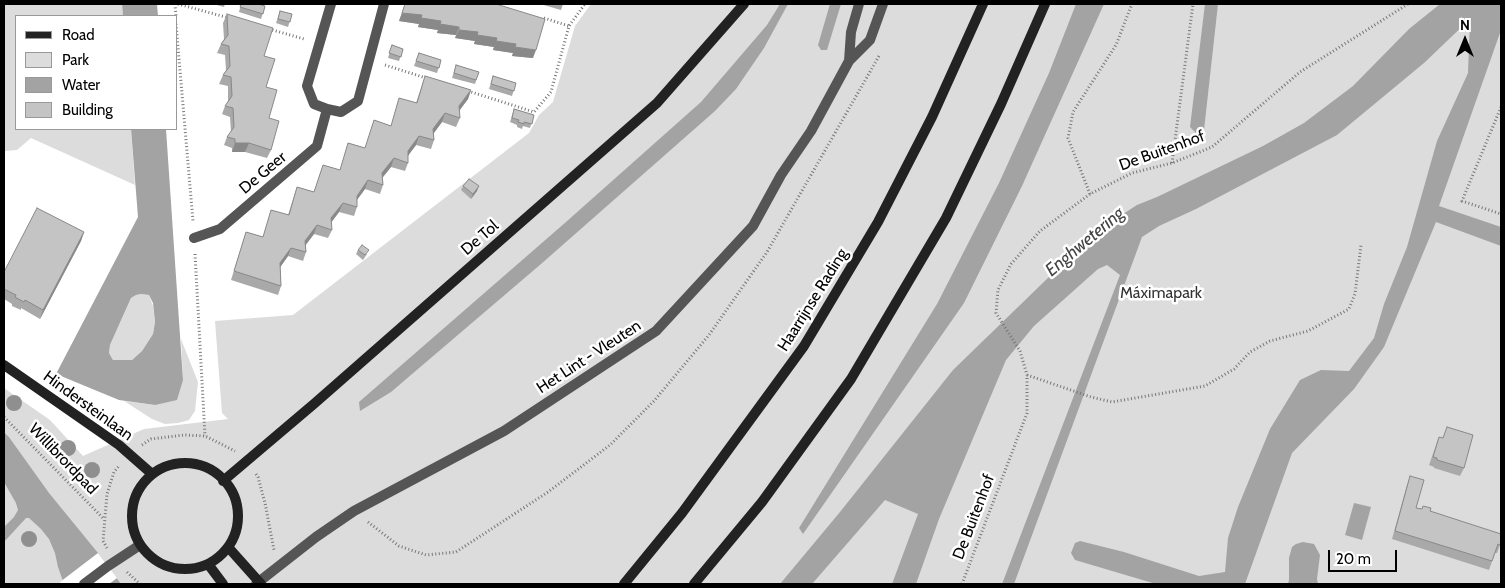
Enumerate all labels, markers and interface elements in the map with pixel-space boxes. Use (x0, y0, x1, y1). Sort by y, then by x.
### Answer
legend (15, 15, 178, 130)
north arrow (1440, 15, 1490, 65)
text: N (1460, 16, 1470, 34)
text: Road (62, 26, 95, 44)
text: Park (62, 51, 89, 69)
text: Water (62, 76, 100, 94)
text: Building (62, 101, 113, 119)
street label: De Buitenhof (1117, 127, 1207, 175)
street label: De Geer (236, 148, 290, 198)
water label: Enghwetering (1041, 203, 1129, 281)
street label: De Tol (457, 217, 503, 259)
street label: Haarrijnse Rading (774, 245, 852, 355)
park label: Máximapark (1120, 283, 1202, 303)
street label: Het Lint - Vleuten (533, 316, 645, 398)
street label: Hindersteinlaan (39, 367, 137, 445)
street label: Willibrordpad (24, 420, 102, 498)
street label: De Buitenhof (949, 472, 999, 562)
scale bar (1330, 540, 1399, 572)
text: 20 m (1336, 550, 1371, 568)

